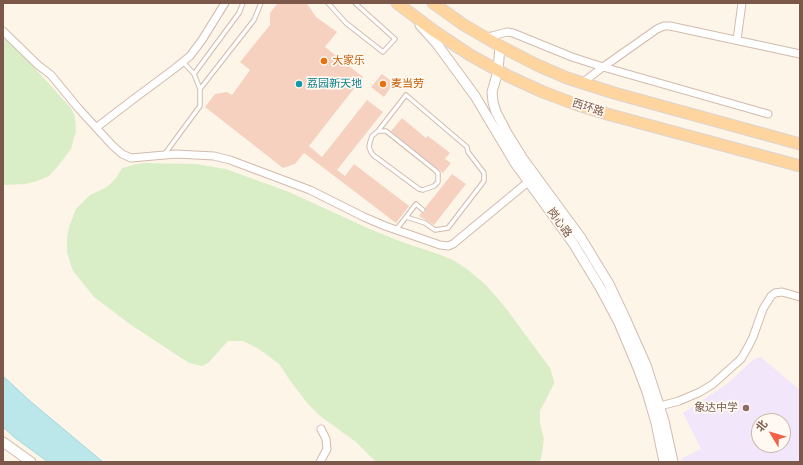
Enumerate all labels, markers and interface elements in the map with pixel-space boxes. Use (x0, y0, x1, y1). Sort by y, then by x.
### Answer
place label: 大家乐 (332, 54, 365, 68)
marker: 大家乐 (319, 56, 329, 66)
place label: 荔园新天地 (307, 77, 362, 91)
place label: 麦当劳 (391, 77, 424, 91)
marker: 荔园新天地 (294, 79, 304, 89)
marker: 麦当劳 (378, 79, 388, 89)
street label: 西环路 (570, 97, 606, 119)
street label: 岗心路 (544, 206, 574, 240)
place label: 象达中学 (694, 401, 738, 415)
marker: 象达中学 (741, 403, 751, 413)
north arrow (751, 413, 791, 453)
text: 北 (753, 418, 770, 434)

